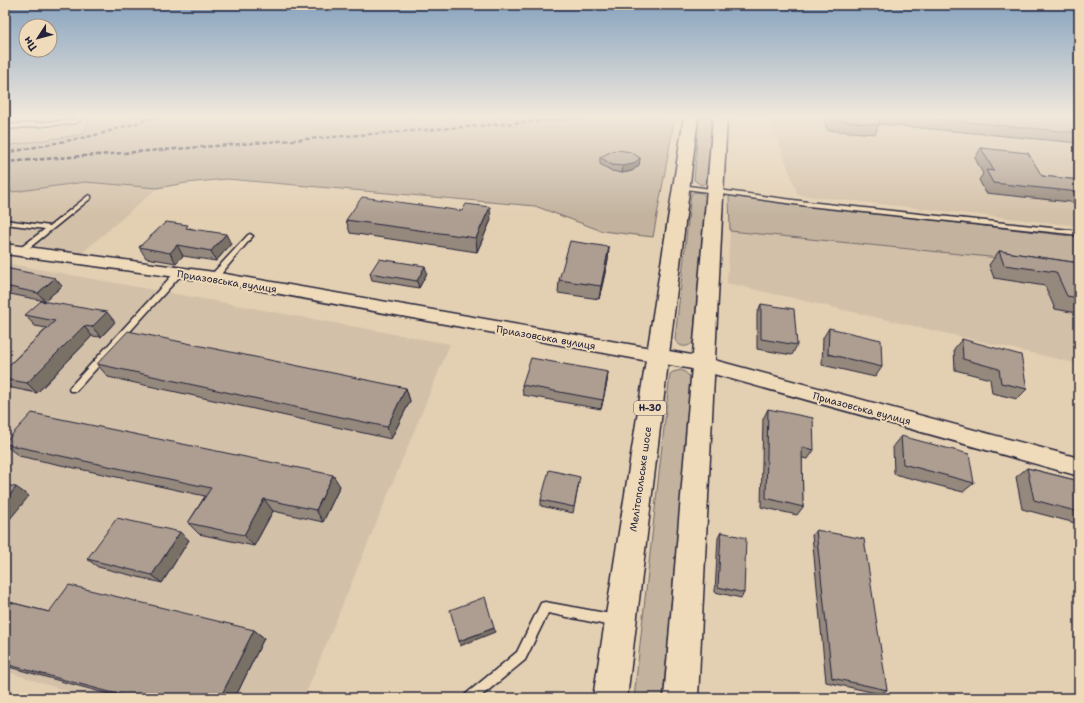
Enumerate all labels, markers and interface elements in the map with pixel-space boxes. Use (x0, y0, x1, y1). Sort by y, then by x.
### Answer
north arrow (18, 18, 58, 58)
text: Пн (20, 33, 41, 54)
street label: Приазовська вулиця (176, 267, 278, 296)
street label: Приазовська вулиця (495, 322, 597, 353)
street label: Приазовська вулиця (811, 389, 912, 428)
road number: Н-30 (634, 401, 666, 415)
street label: Мелітопольське шосе (627, 425, 654, 532)

